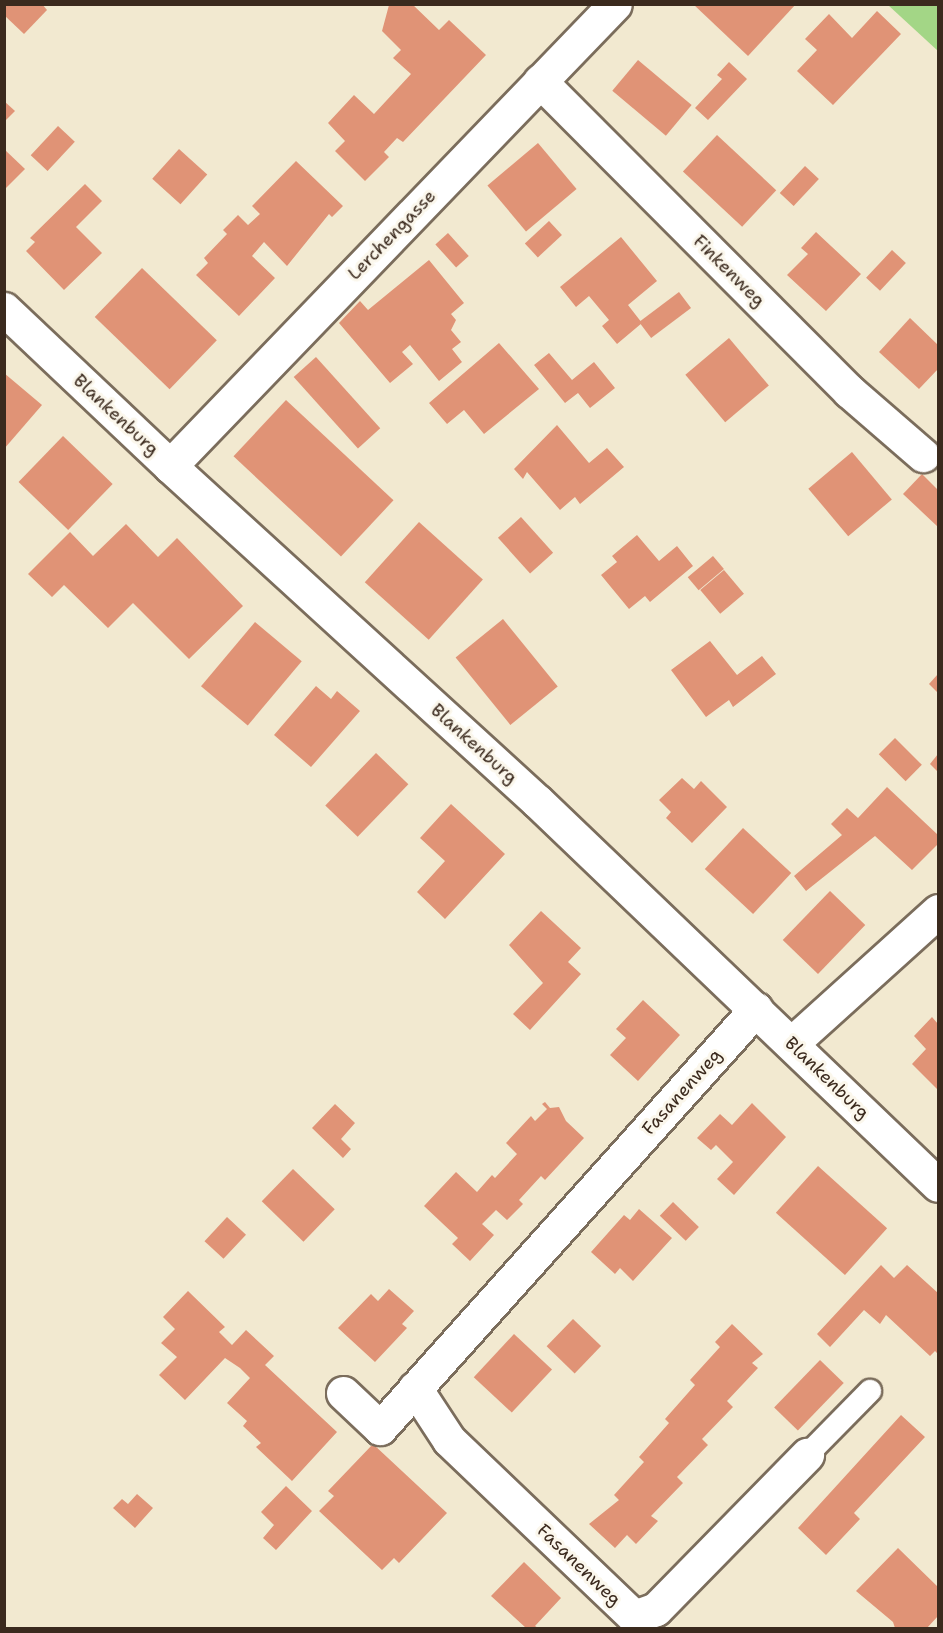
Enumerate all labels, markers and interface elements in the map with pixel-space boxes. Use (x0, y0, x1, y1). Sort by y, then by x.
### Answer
street label: Lerchengasse (344, 185, 440, 285)
street label: Finkenweg (689, 231, 769, 311)
street label: Blankenburg (69, 370, 163, 460)
street label: Blankenburg (426, 700, 522, 788)
street label: Blankenburg (780, 1032, 874, 1124)
street label: Fasanenweg (638, 1044, 726, 1140)
street label: Fasanenweg (533, 1520, 625, 1610)

